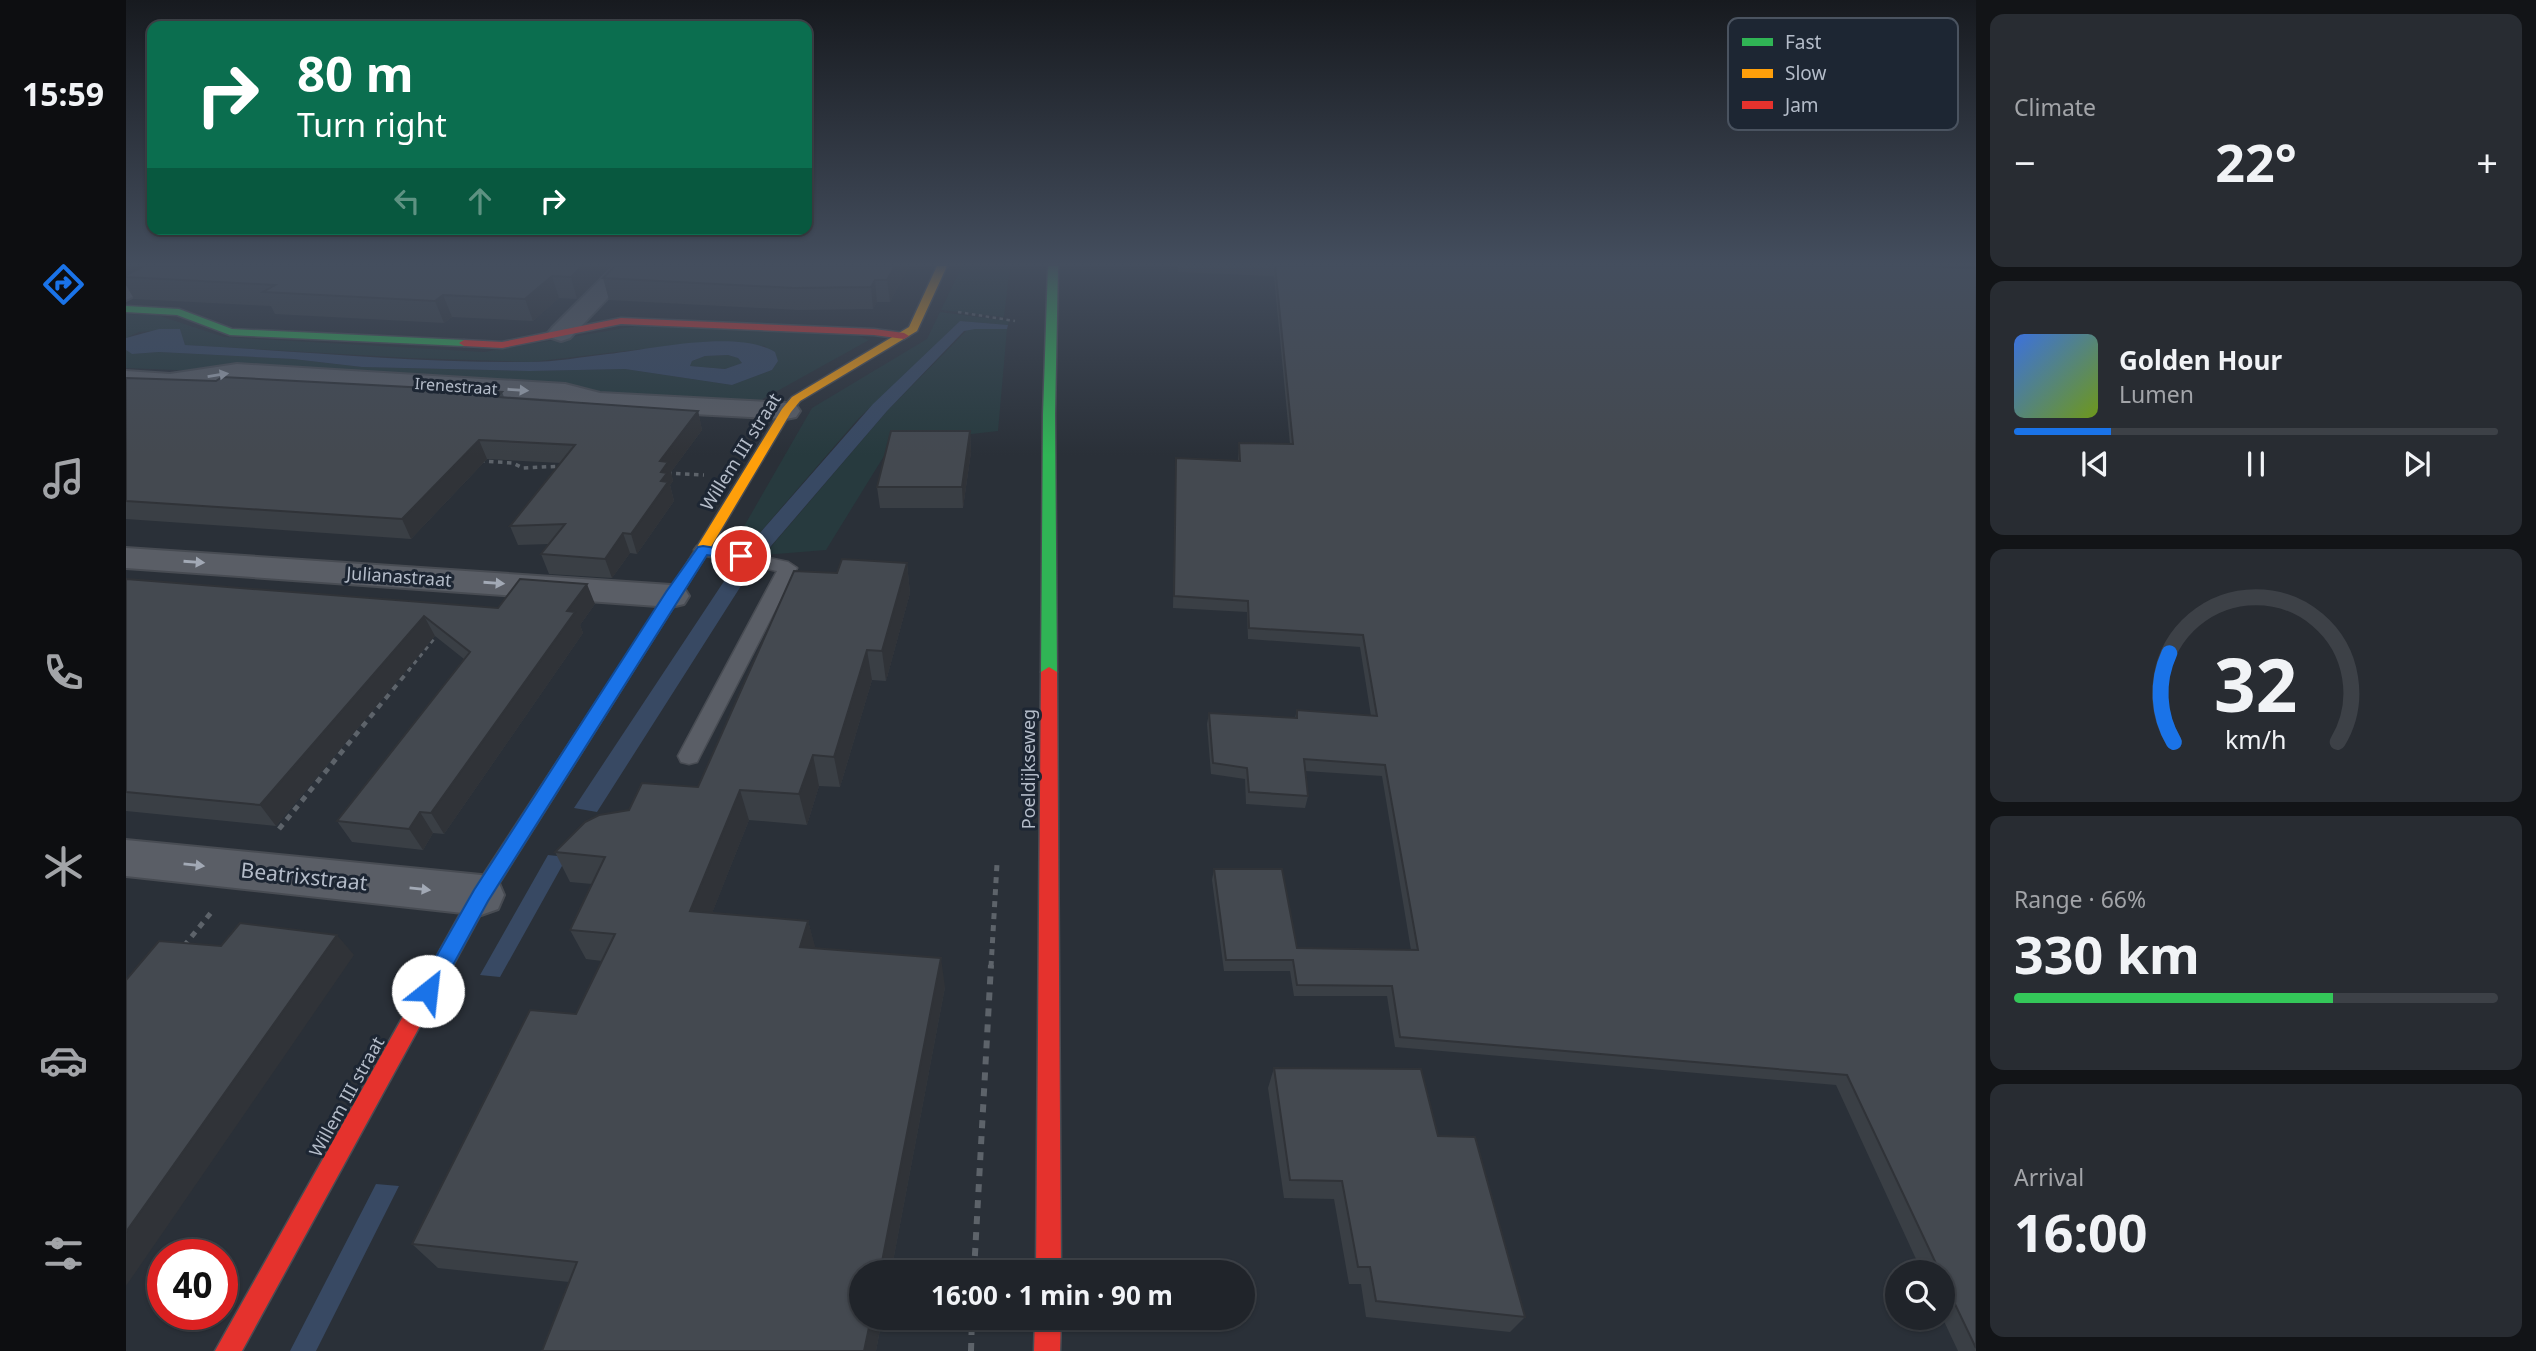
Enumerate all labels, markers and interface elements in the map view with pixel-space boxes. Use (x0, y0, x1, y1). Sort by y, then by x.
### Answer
legend (1728, 18, 1958, 130)
text: Fast (1785, 29, 1822, 55)
text: 80 m (297, 40, 414, 106)
icon: right (182, 49, 273, 140)
text: Slow (1785, 60, 1826, 86)
text: 15:59 (22, 72, 104, 115)
text: Climate (2014, 91, 2096, 123)
text: Jam (1783, 92, 1819, 118)
text: Turn right (297, 103, 447, 146)
text: 22° (2215, 126, 2297, 197)
text: − (2014, 136, 2036, 188)
text: + (2476, 136, 2498, 188)
icon: left (388, 182, 426, 220)
icon: ahead (461, 182, 499, 220)
icon: right (534, 182, 572, 220)
icon: directions (39, 260, 88, 309)
text: Golden Hour (2119, 342, 2282, 378)
one-way arrow (207, 369, 229, 380)
street label: Irenestraat (414, 372, 498, 400)
text: Lumen (2119, 378, 2194, 410)
one-way arrow (508, 384, 530, 395)
street label: Willem III straat (694, 388, 786, 515)
icon: previous (2076, 445, 2114, 483)
icon: pause (2237, 445, 2275, 483)
icon: next (2398, 445, 2436, 483)
icon: music (39, 454, 88, 503)
pin (711, 526, 771, 586)
icon: arrive (722, 537, 760, 575)
one-way arrow (183, 557, 205, 568)
street label: Julianastraat (344, 560, 453, 592)
one-way arrow (484, 578, 506, 589)
text: 32 (2214, 634, 2298, 733)
icon: phone (39, 648, 88, 697)
street label: Poeldijkseweg (1016, 709, 1040, 829)
text: km/h (2225, 721, 2287, 755)
icon: climate (39, 842, 88, 891)
street label: Beatrixstraat (239, 855, 369, 897)
one-way arrow (183, 860, 205, 871)
text: Range · 66% (2014, 883, 2146, 915)
one-way arrow (409, 884, 431, 895)
text: 330 km (2014, 918, 2200, 989)
position arrow (391, 954, 465, 1028)
street label: Willem III straat (303, 1032, 389, 1161)
icon: car (39, 1036, 88, 1085)
text: Arrival (2014, 1161, 2084, 1193)
text: 16:00 (2014, 1196, 2148, 1267)
icon: filters (39, 1229, 88, 1278)
speed limit sign: 40 (147, 1239, 238, 1330)
map controls (1885, 1260, 1955, 1330)
button: search (1885, 1260, 1955, 1330)
text: 16:00 · 1 min · 90 m (931, 1277, 1173, 1313)

